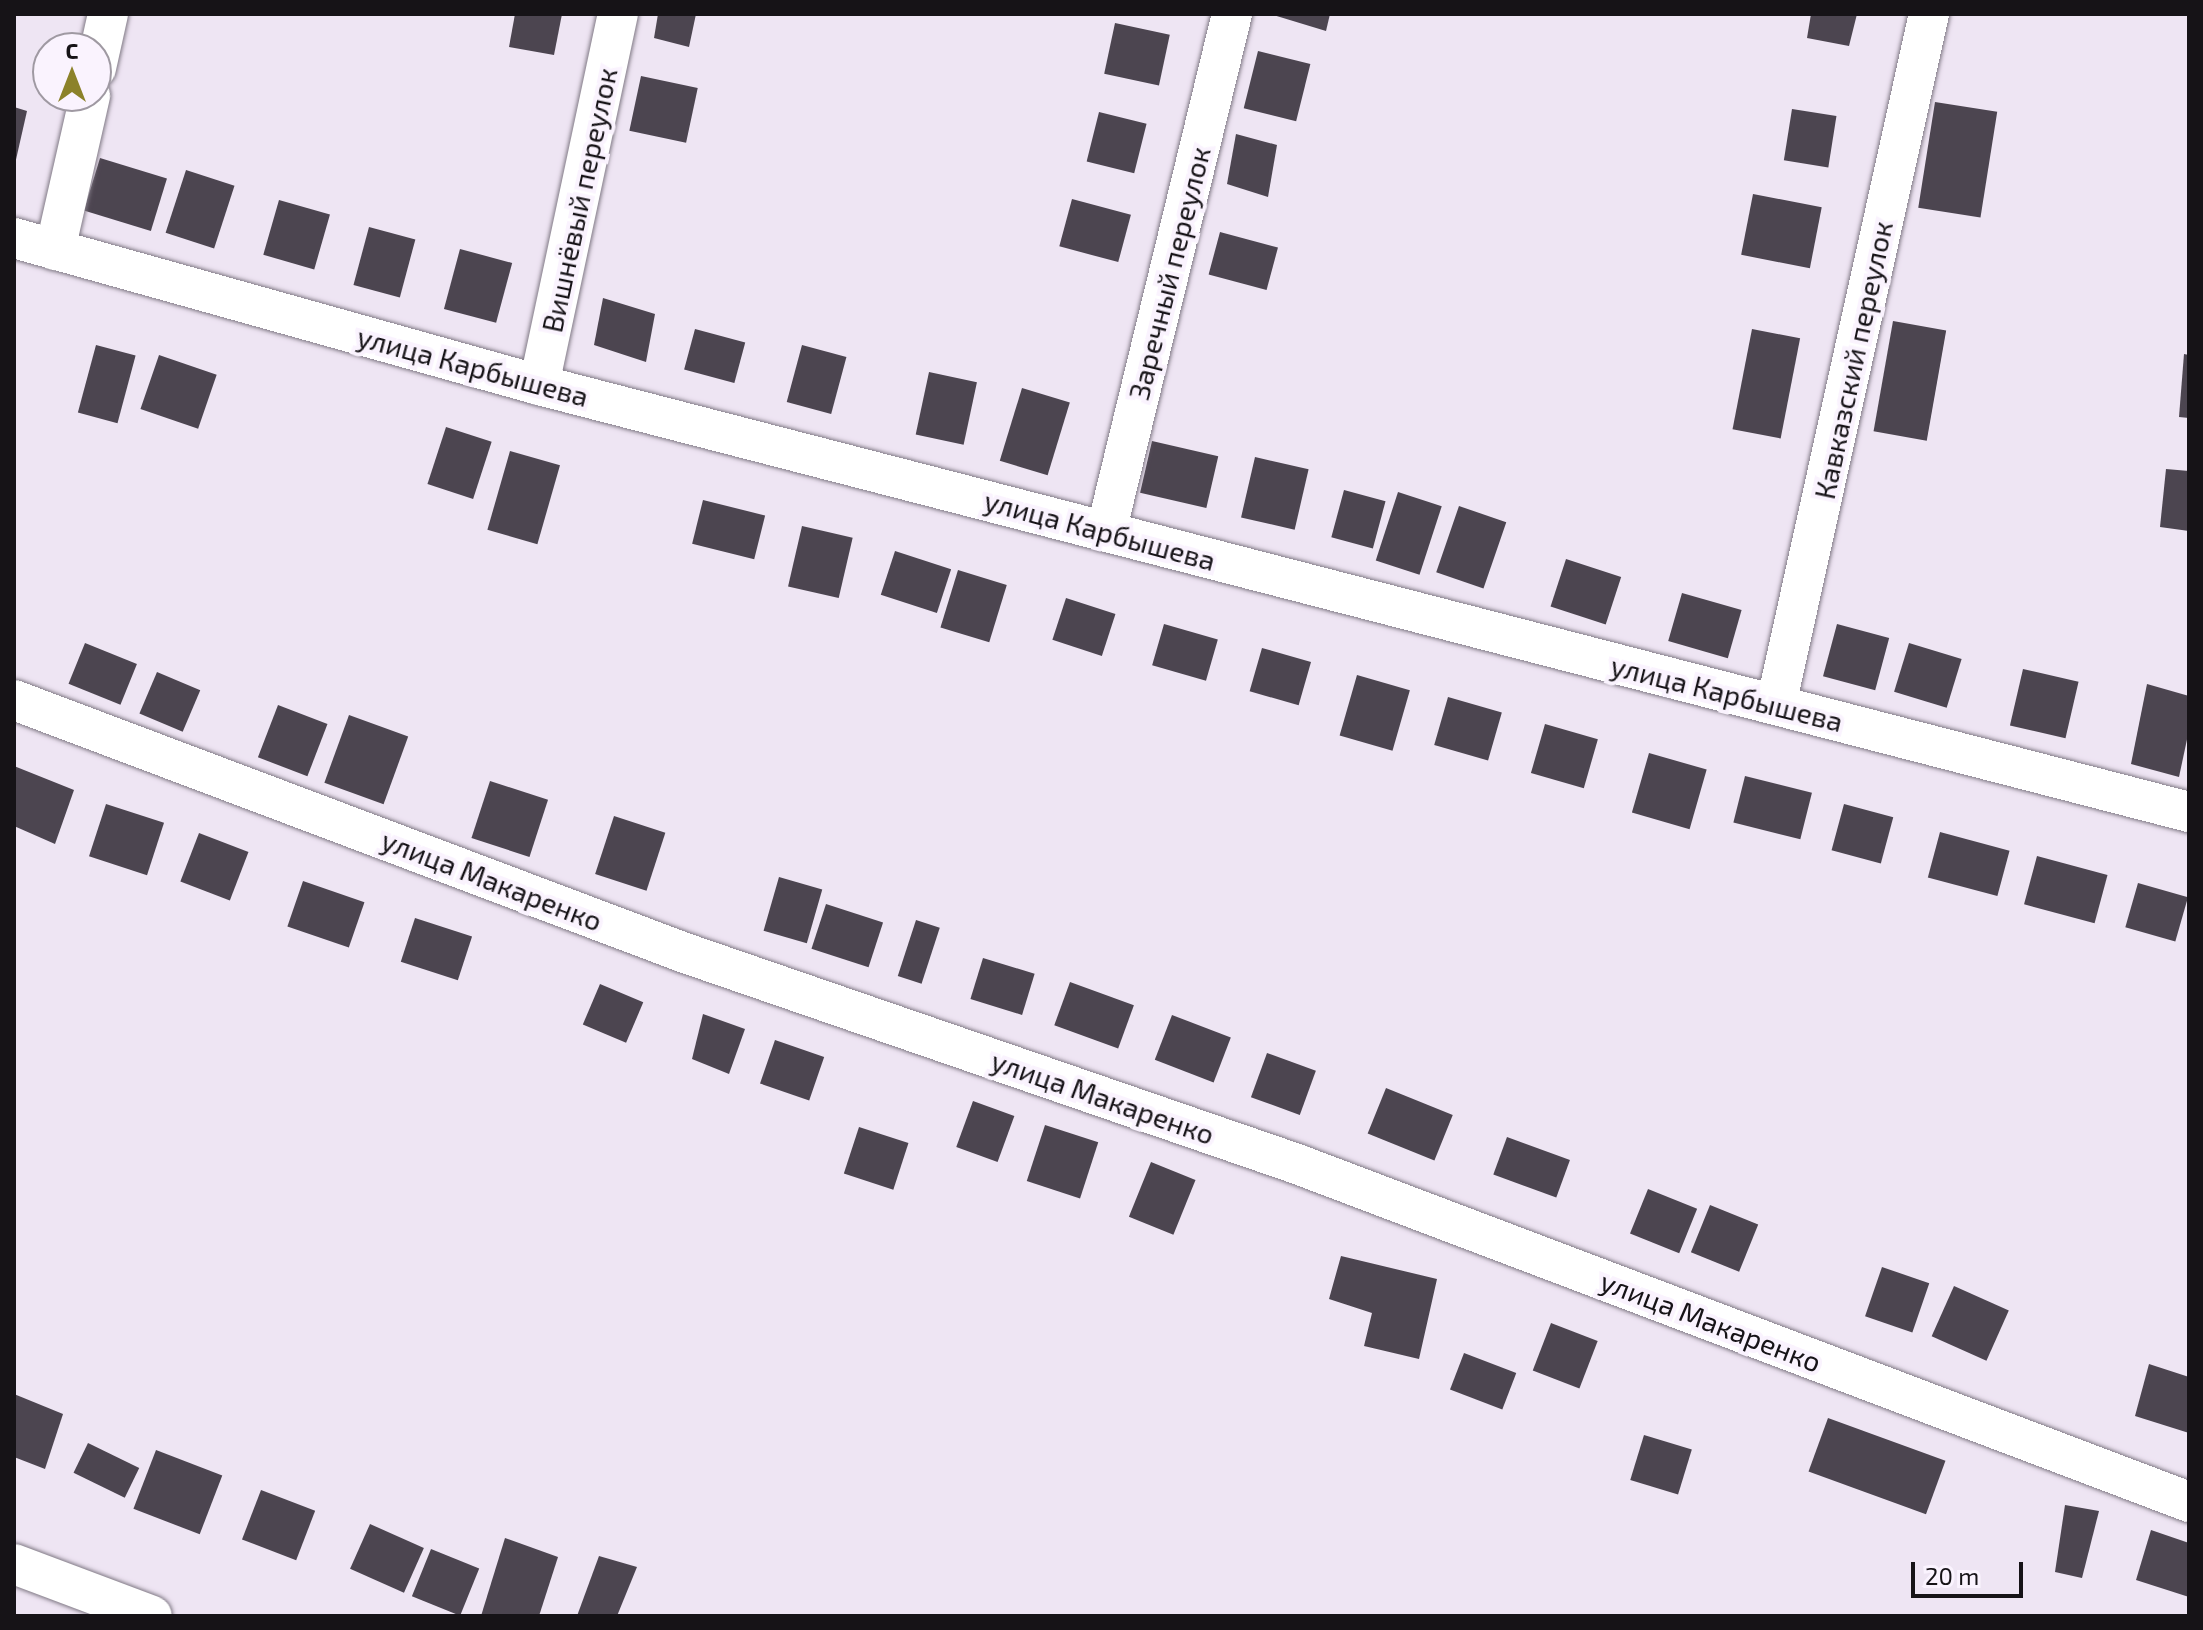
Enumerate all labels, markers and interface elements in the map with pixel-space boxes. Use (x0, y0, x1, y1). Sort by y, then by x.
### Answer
north arrow (32, 32, 112, 112)
text: С (66, 37, 78, 63)
street label: Вишнёвый переулок (535, 65, 623, 335)
street label: Заречный переулок (1121, 143, 1217, 403)
street label: Кавказский переулок (1807, 218, 1899, 502)
street label: улица Карбышева (354, 319, 592, 413)
street label: улица Карбышева (981, 483, 1219, 577)
street label: улица Карбышева (1607, 648, 1847, 738)
street label: улица Макаренко (377, 822, 607, 938)
street label: улица Макаренко (987, 1043, 1219, 1151)
street label: улица Макаренко (1596, 1263, 1826, 1379)
scale bar (1915, 1546, 2027, 1596)
text: 20 m (1925, 1561, 1979, 1590)

